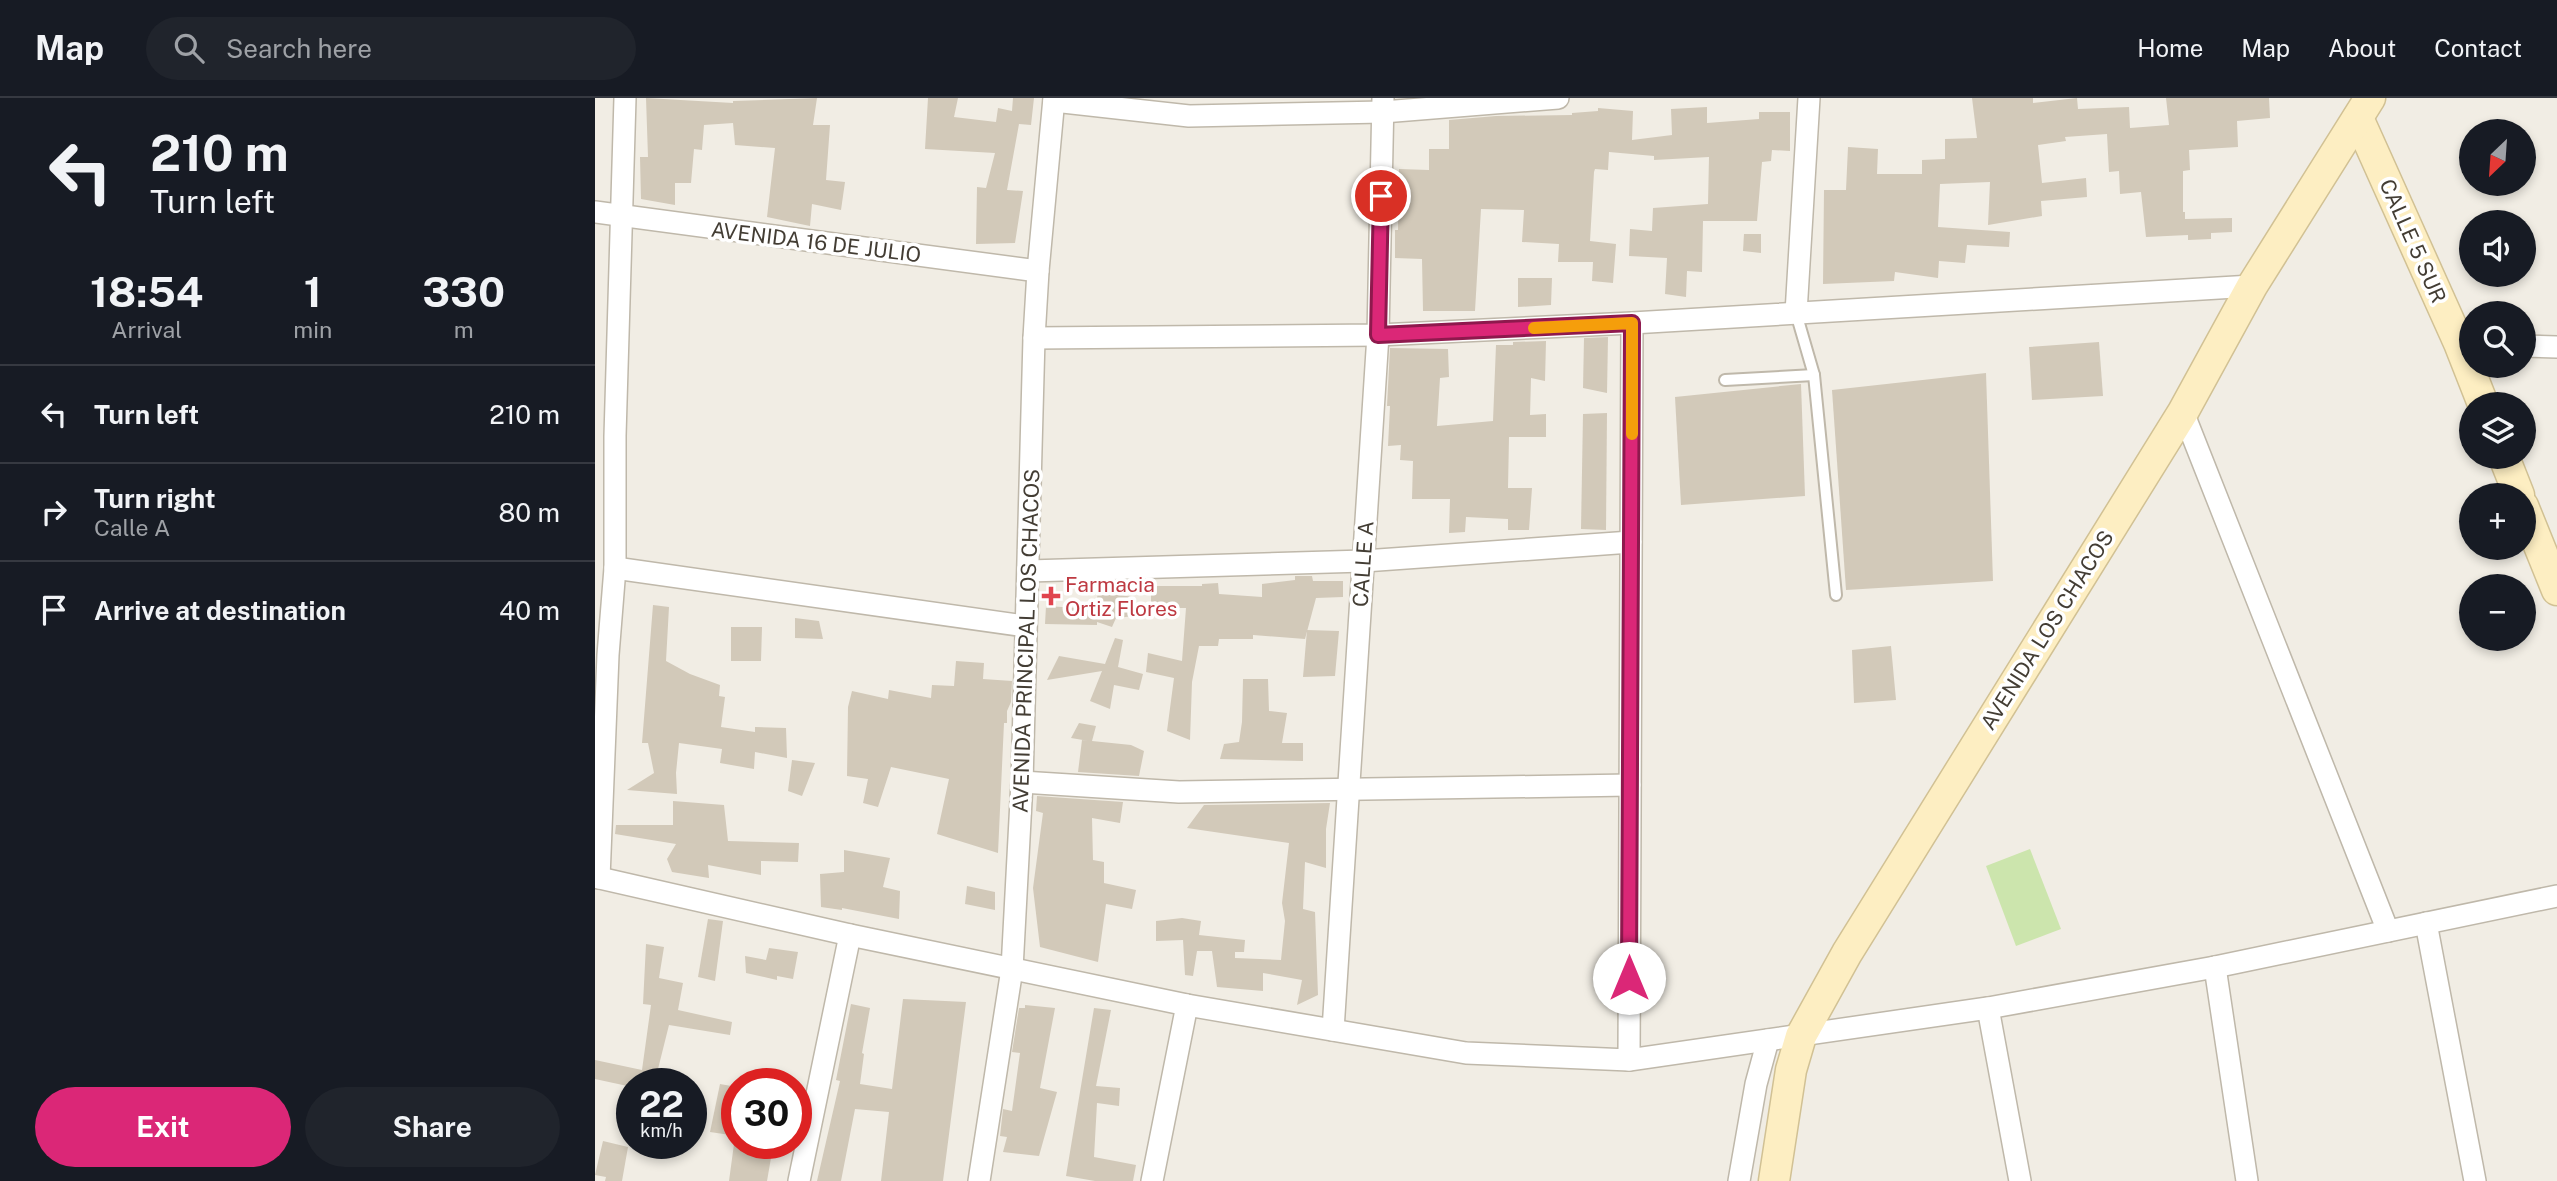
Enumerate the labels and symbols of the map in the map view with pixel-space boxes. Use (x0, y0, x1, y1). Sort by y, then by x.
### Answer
north arrow (2459, 119, 2536, 196)
pin (1351, 166, 1411, 226)
street label: CALLE 5 SUR (2375, 175, 2451, 307)
street label: AVENIDA 16 DE JULIO (710, 217, 922, 267)
street label: AVENIDA PRINCIPAL LOS CHACOS (1007, 468, 1045, 814)
street label: CALLE A (1348, 520, 1378, 608)
street label: AVENIDA LOS CHACOS (1975, 526, 2119, 734)
place label: Farmacia Ortiz Flores (1065, 572, 1177, 621)
marker: Farmacia Ortiz Flores (1043, 588, 1059, 604)
position arrow (1592, 941, 1666, 1015)
speed limit sign: 30 (721, 1068, 812, 1159)

